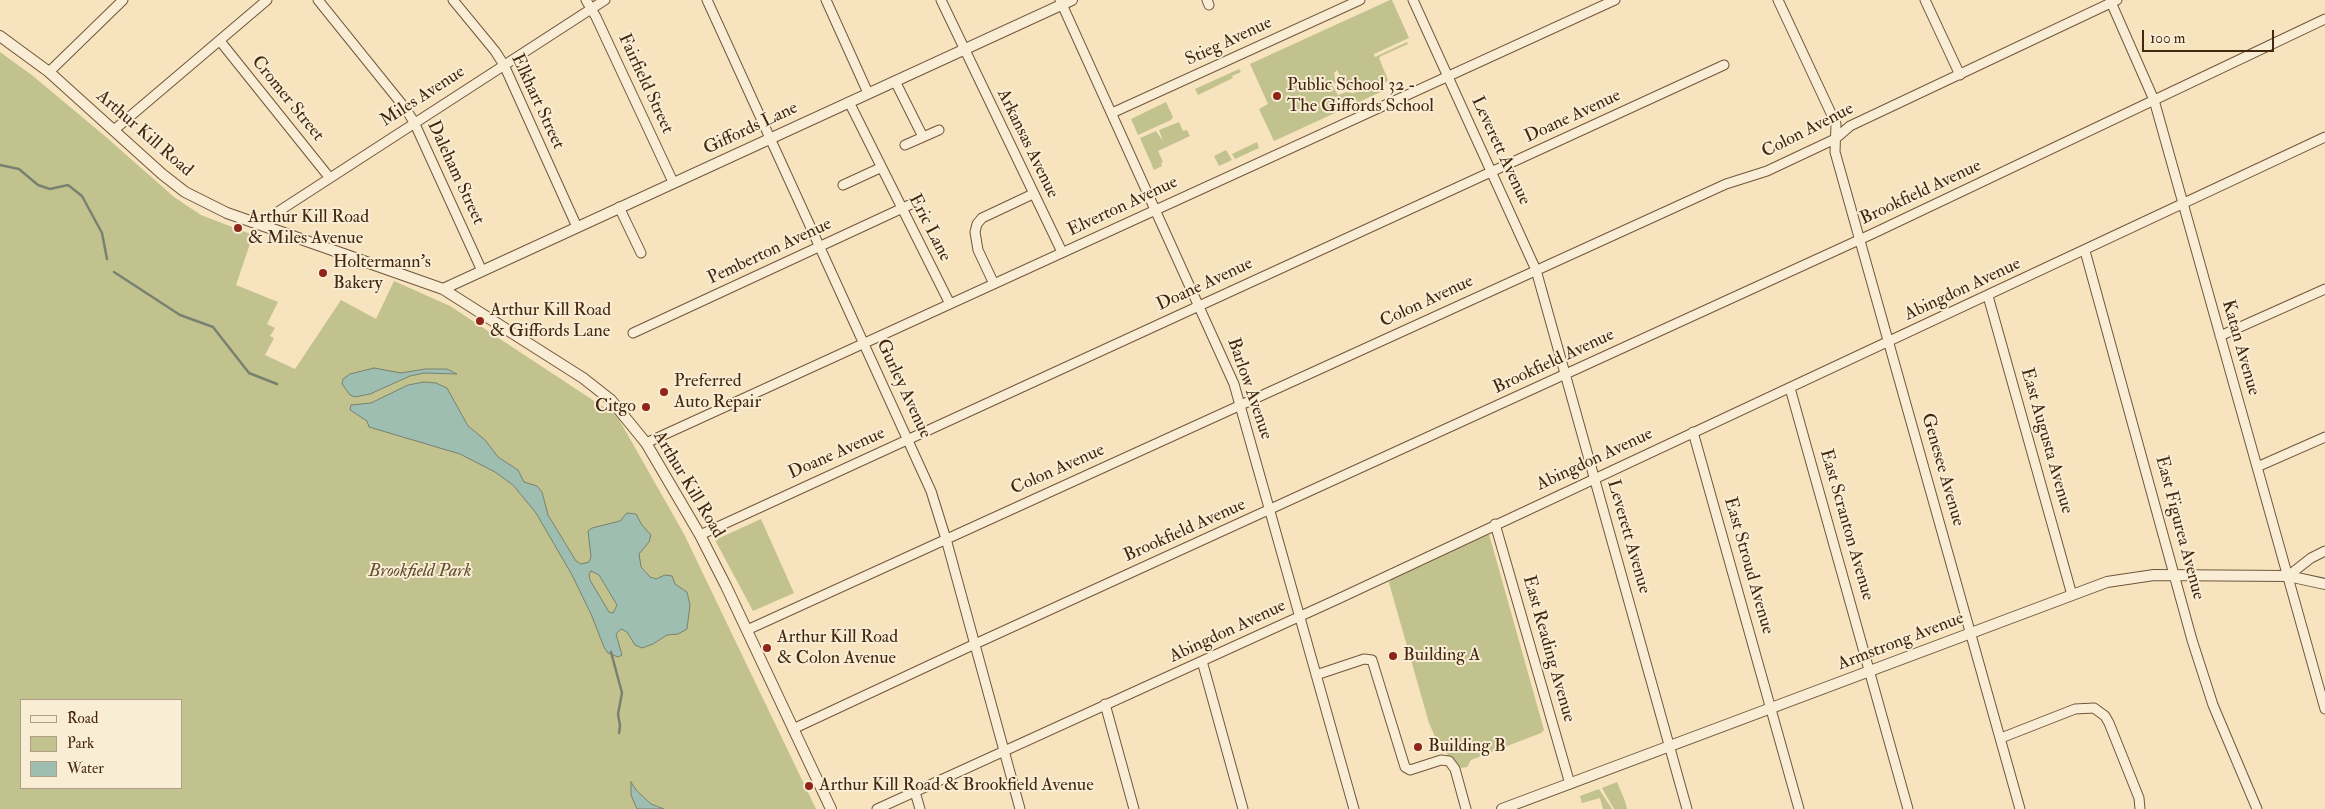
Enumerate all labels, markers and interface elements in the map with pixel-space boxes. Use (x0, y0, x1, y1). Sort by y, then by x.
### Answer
street label: Stieg Avenue (1182, 13, 1276, 71)
scale bar (2145, 20, 2278, 52)
text: 100 m (2150, 29, 2185, 48)
street label: Fairfield Street (612, 31, 678, 137)
street label: Elkhart Street (506, 51, 568, 153)
street label: Cromer Street (246, 52, 328, 146)
street label: Miles Avenue (377, 62, 469, 132)
place label: Public School 32 - The Giffords School (1287, 75, 1434, 118)
street label: Doane Avenue (1522, 85, 1624, 149)
street label: Arthur Kill Road (91, 86, 197, 182)
street label: Arkansas Avenue (991, 86, 1063, 202)
marker: Public School 32 - The Giffords School (1271, 90, 1283, 102)
street label: Leverett Avenue (1465, 93, 1535, 209)
street label: Giffords Lane (700, 98, 802, 160)
street label: Colon Avenue (1758, 99, 1858, 163)
street label: Daleham Street (422, 118, 488, 228)
street label: Brookfield Avenue (1857, 156, 1985, 230)
street label: Elverton Avenue (1065, 172, 1181, 242)
street label: Eric Lane (903, 191, 955, 265)
place label: Arthur Kill Road & Miles Avenue (248, 207, 369, 250)
street label: Pemberton Avenue (705, 214, 835, 290)
marker: Arthur Kill Road & Miles Avenue (232, 222, 244, 234)
place label: Holtermann's Bakery (333, 252, 431, 294)
street label: Doane Avenue (1154, 253, 1256, 317)
street label: Abingdon Avenue (1901, 254, 2025, 326)
marker: Holtermann's Bakery (317, 267, 329, 279)
street label: Colon Avenue (1377, 271, 1477, 333)
street label: Katan Avenue (2216, 298, 2264, 398)
place label: Arthur Kill Road & Giffords Lane (490, 300, 611, 342)
marker: Arthur Kill Road & Giffords Lane (474, 315, 486, 327)
street label: Brookfield Avenue (1490, 325, 1618, 399)
street label: Barlow Avenue (1222, 335, 1276, 443)
street label: Gurley Avenue (871, 336, 935, 442)
street label: East Augusta Avenue (2015, 366, 2077, 516)
place label: Preferred Auto Repair (674, 371, 761, 414)
marker: Preferred Auto Repair (658, 386, 670, 398)
place label: Citgo (595, 396, 636, 418)
marker: Citgo (640, 401, 652, 413)
street label: Genesee Avenue (1916, 411, 1968, 529)
street label: Doane Avenue (785, 423, 889, 485)
street label: Abingdon Avenue (1533, 424, 1657, 496)
street label: Arthur Kill Road (648, 428, 728, 542)
street label: Colon Avenue (1008, 440, 1108, 500)
street label: East Scranton Avenue (1814, 447, 1878, 603)
street label: East Figurea Avenue (2149, 454, 2209, 602)
street label: Leverett Avenue (1601, 478, 1655, 596)
street label: Brookfield Avenue (1121, 495, 1249, 567)
street label: East Stroud Avenue (1718, 495, 1778, 637)
park label: Brookfield Park (369, 561, 471, 583)
street label: East Reading Avenue (1517, 573, 1579, 725)
street label: Abingdon Avenue (1166, 596, 1290, 668)
street label: Armstrong Avenue (1835, 608, 1967, 676)
place label: Arthur Kill Road & Colon Avenue (777, 627, 898, 670)
marker: Arthur Kill Road & Colon Avenue (761, 642, 773, 654)
place label: Building A (1403, 645, 1480, 667)
marker: Building A (1387, 650, 1399, 662)
legend (20, 699, 182, 789)
text: Road (67, 709, 98, 728)
text: Park (67, 734, 94, 753)
place label: Building B (1428, 736, 1506, 758)
marker: Building B (1412, 741, 1424, 753)
text: Water (67, 759, 104, 778)
place label: Arthur Kill Road & Brookfield Avenue (819, 775, 1094, 797)
marker: Arthur Kill Road & Brookfield Avenue (803, 780, 815, 792)

